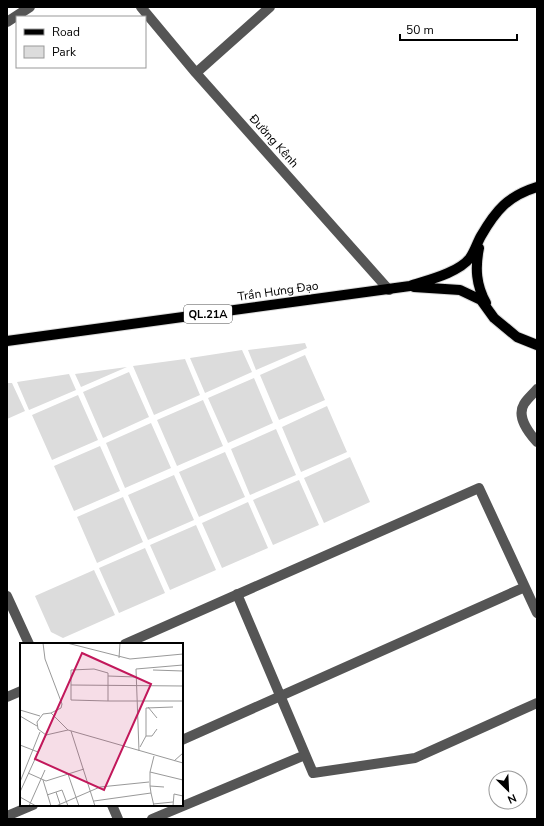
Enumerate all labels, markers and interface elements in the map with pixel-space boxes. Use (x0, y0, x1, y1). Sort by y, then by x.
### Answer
legend (16, 16, 146, 68)
scale bar (400, 16, 517, 42)
text: 50 m (406, 22, 434, 38)
text: Road (52, 24, 80, 40)
text: Park (52, 44, 77, 60)
street label: Đường Kênh (245, 110, 302, 171)
street label: Trần Hưng Đạo (236, 277, 320, 305)
road number: QL.21A (184, 305, 232, 323)
inset map (20, 643, 183, 806)
north arrow (488, 770, 528, 810)
text: N (505, 790, 519, 807)

